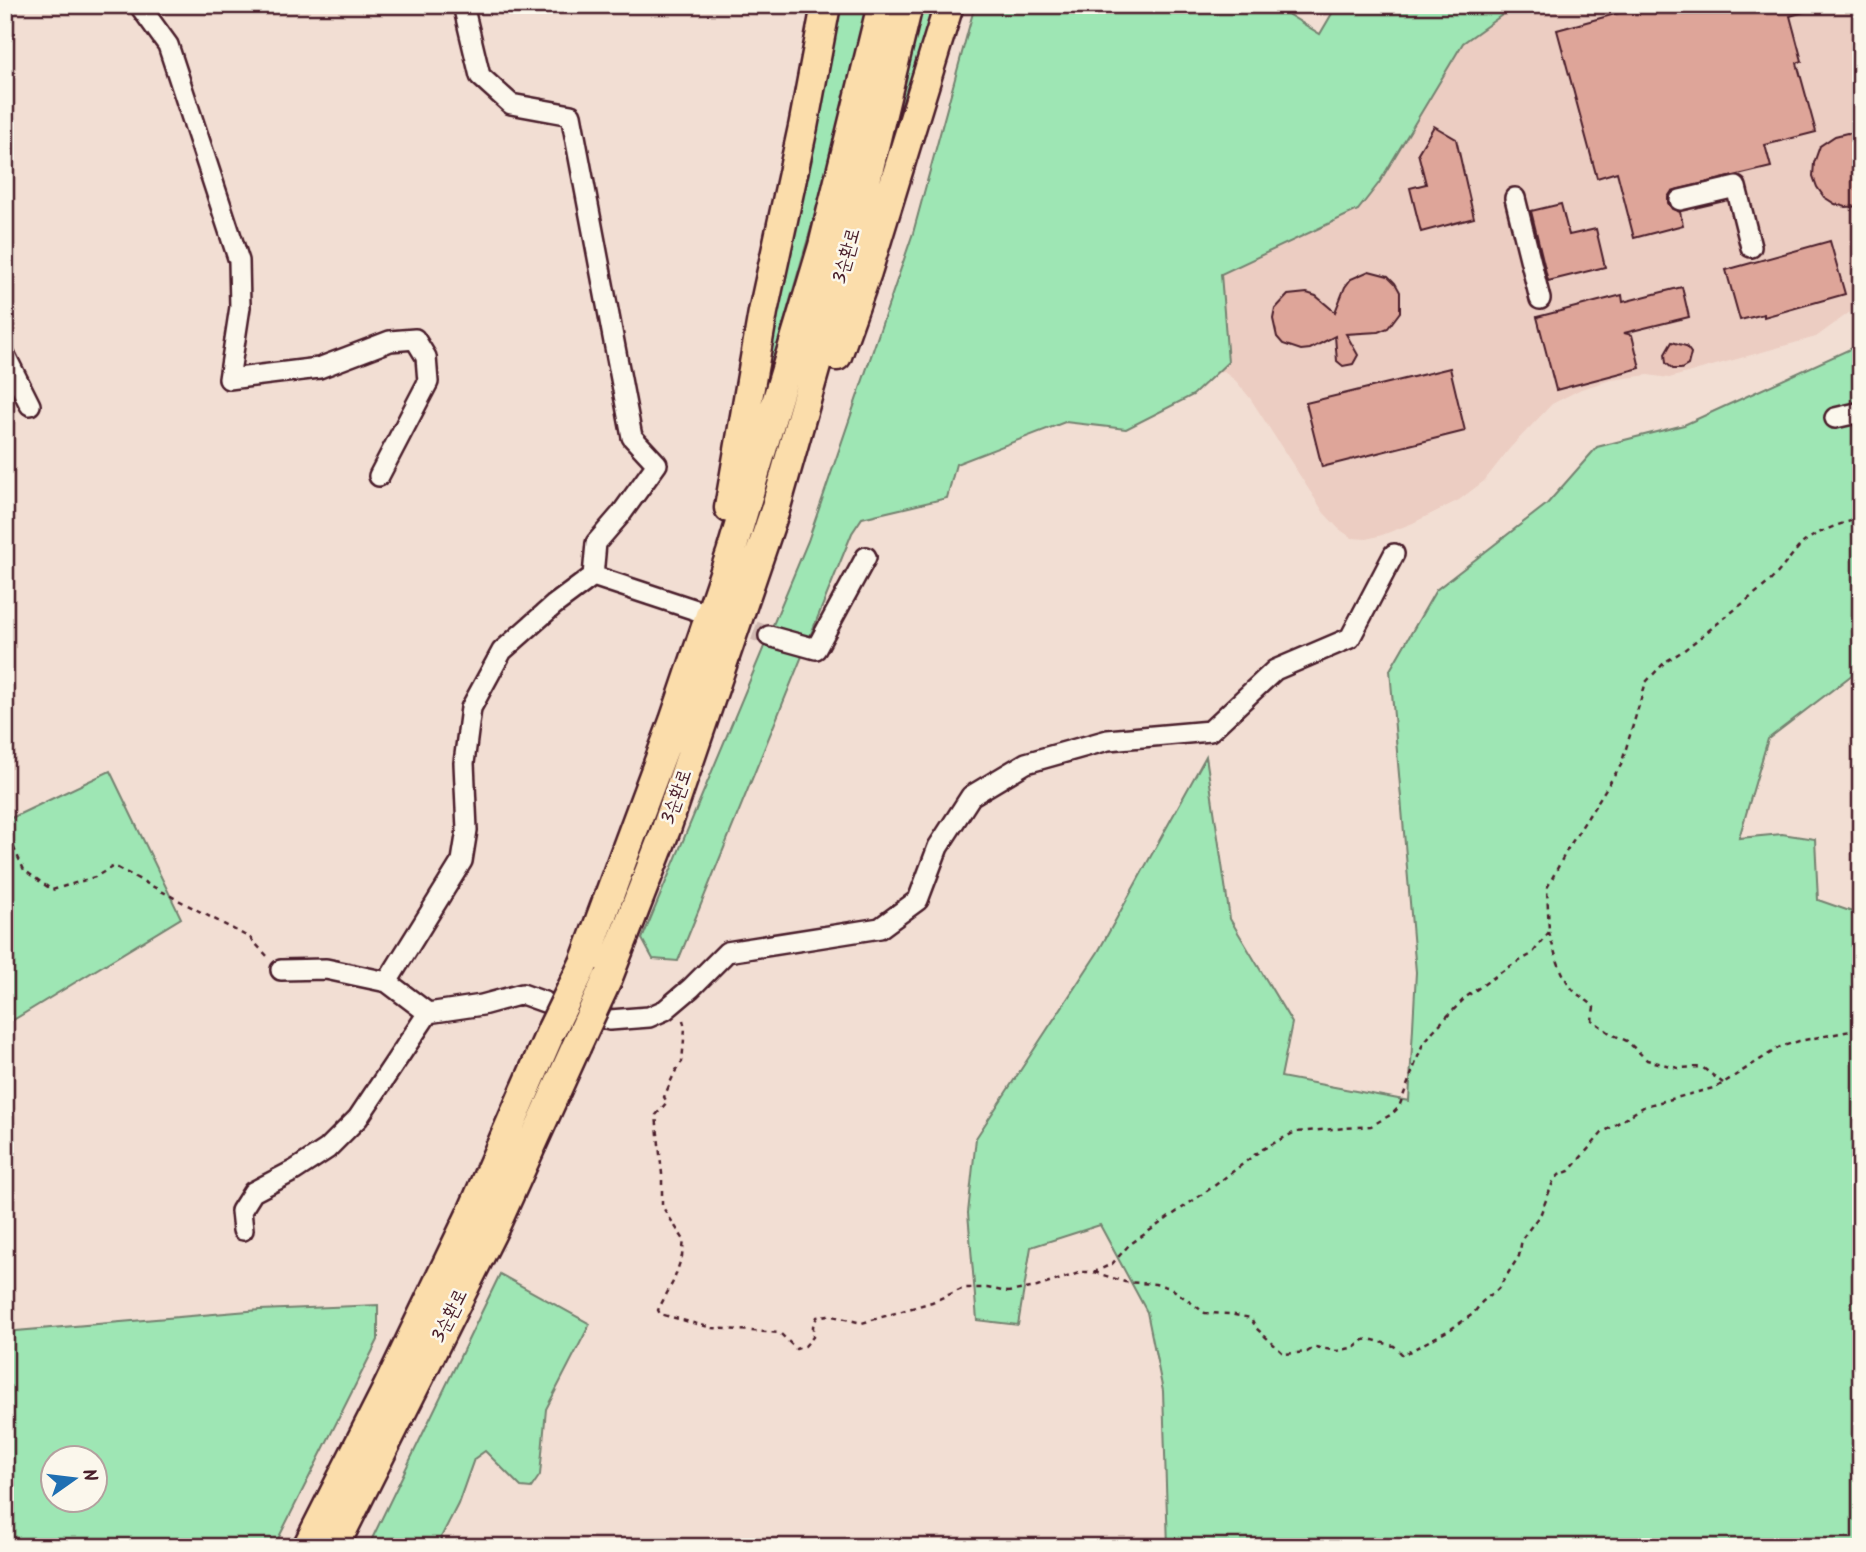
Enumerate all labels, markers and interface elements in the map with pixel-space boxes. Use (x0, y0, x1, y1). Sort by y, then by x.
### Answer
street label: 3순환로 (825, 225, 869, 287)
street label: 3순환로 (654, 765, 700, 829)
street label: 3순환로 (424, 1284, 476, 1348)
north arrow (38, 1444, 108, 1514)
text: N (73, 1466, 105, 1485)

